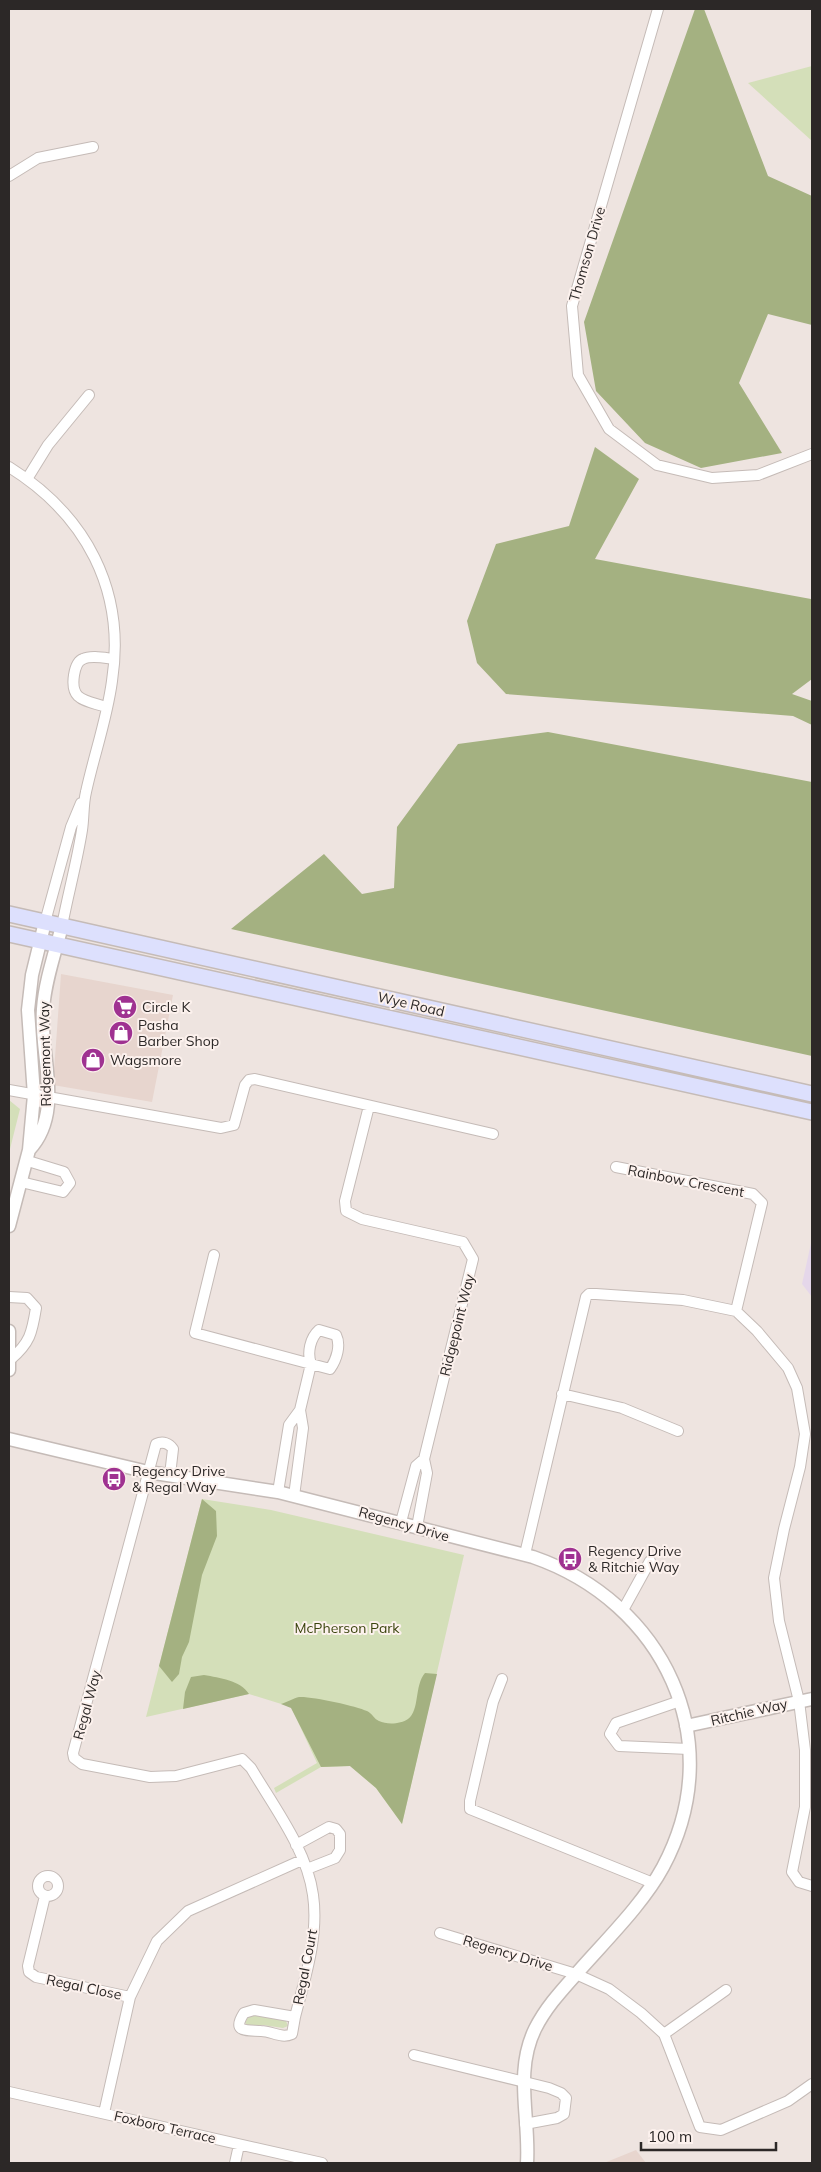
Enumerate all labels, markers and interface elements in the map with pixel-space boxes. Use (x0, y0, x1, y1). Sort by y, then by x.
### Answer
street label: Thomson Drive (565, 205, 609, 303)
street label: Wye Road (376, 988, 446, 1020)
supermarket icon: Circle K (112, 994, 138, 1020)
place label: Circle K (142, 998, 191, 1016)
street label: Ridgemont Way (35, 1001, 55, 1107)
place label: Pasha Barber Shop (138, 1016, 219, 1050)
shop icon: Pasha Barber Shop (108, 1020, 134, 1046)
shop icon: Wagsmore (80, 1047, 106, 1073)
place label: Wagsmore (110, 1051, 181, 1069)
street label: Rainbow Crescent (626, 1161, 746, 1201)
street label: Ridgepoint Way (436, 1272, 479, 1378)
place label: Regency Drive & Regal Way (132, 1462, 225, 1496)
bus stop icon: Regency Drive & Regal Way (101, 1466, 127, 1492)
street label: Regency Drive (357, 1502, 451, 1546)
place label: Regency Drive & Ritchie Way (588, 1542, 681, 1576)
bus stop icon: Regency Drive & Ritchie Way (557, 1546, 583, 1572)
park label: McPherson Park (294, 1619, 400, 1637)
street label: Regal Way (69, 1668, 105, 1742)
street label: Ritchie Way (709, 1694, 790, 1730)
street label: Regal Court (289, 1928, 321, 2006)
street label: Regency Drive (461, 1931, 555, 1975)
street label: Regal Close (45, 1970, 123, 2004)
street label: Foxboro Terrace (112, 2107, 218, 2147)
scale bar (641, 2120, 776, 2152)
text: 100 m (648, 2127, 692, 2146)

